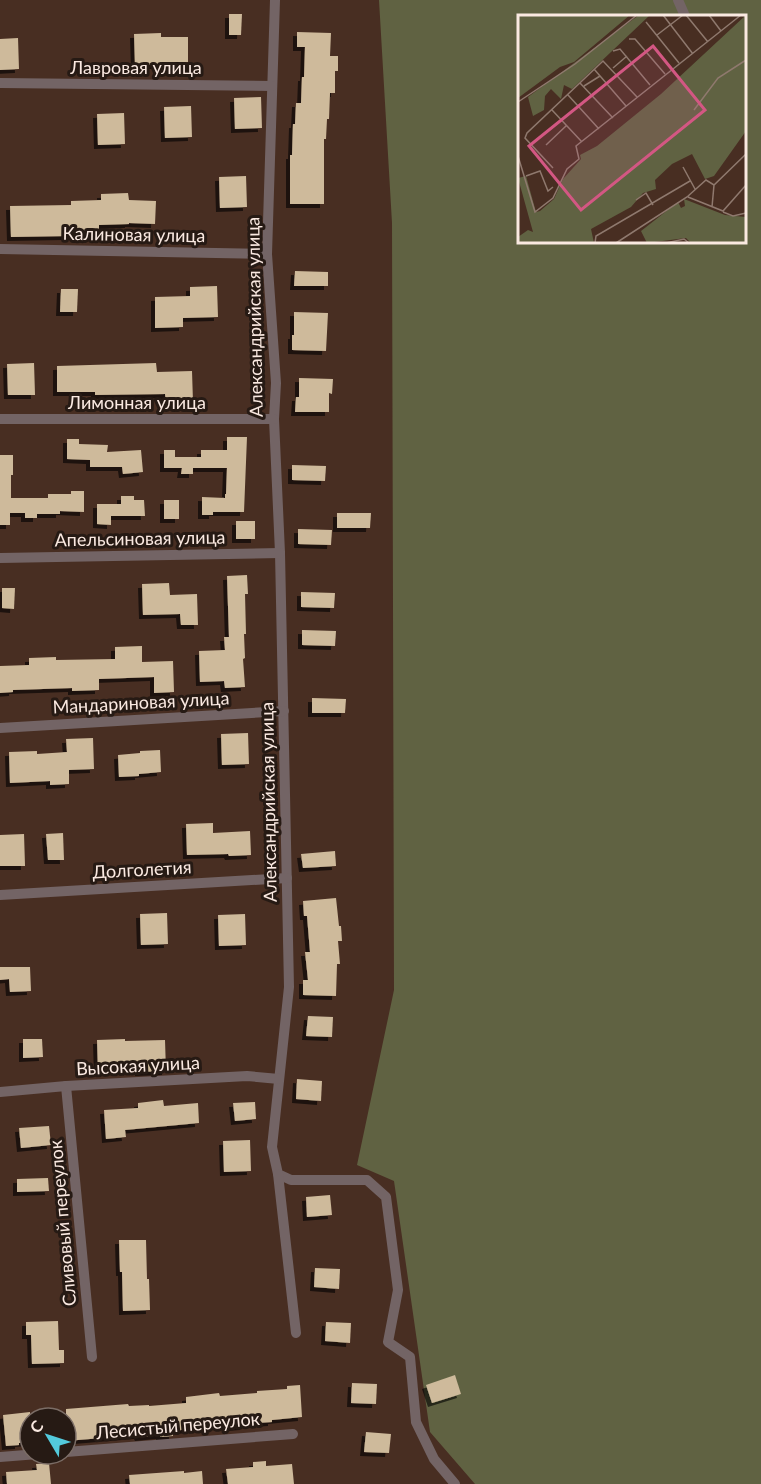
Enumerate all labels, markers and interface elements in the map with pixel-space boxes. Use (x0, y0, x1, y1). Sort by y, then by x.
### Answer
inset map (518, 15, 746, 243)
street label: Лавровая улица (69, 56, 202, 78)
street label: Александрийская улица (241, 217, 267, 417)
street label: Калиновая улица (63, 222, 206, 246)
street label: Лимонная улица (67, 391, 206, 413)
street label: Апельсиновая улица (54, 526, 226, 550)
street label: Мандариновая улица (52, 686, 230, 718)
street label: Александрийская улица (255, 702, 281, 902)
street label: Долголетия (92, 855, 192, 883)
street label: Высокая улица (75, 1051, 200, 1079)
street label: Сливовый переулок (44, 1139, 80, 1307)
north arrow (18, 1406, 78, 1466)
street label: Лесистый переулок (94, 1407, 261, 1443)
text: С (25, 1416, 47, 1436)

